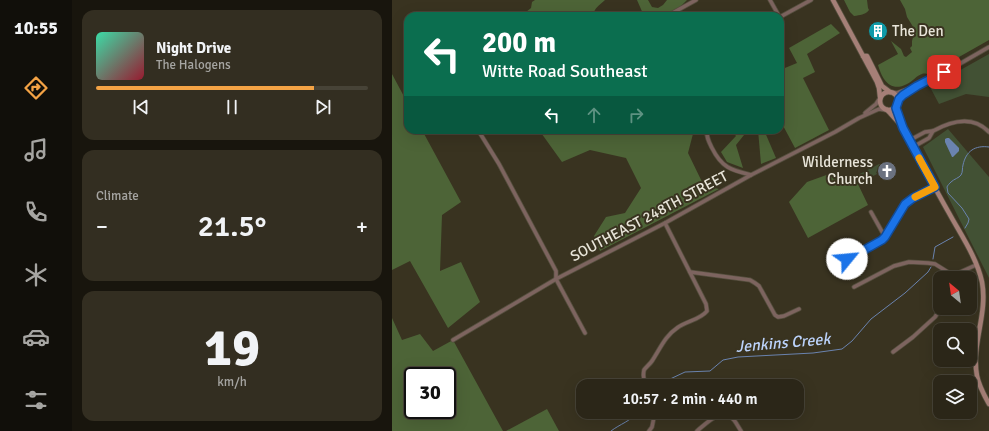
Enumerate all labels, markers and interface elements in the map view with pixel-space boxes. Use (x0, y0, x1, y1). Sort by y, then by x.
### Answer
text: 10:55 (14, 17, 58, 39)
building icon: The Den (867, 20, 889, 42)
place label: The Den (892, 22, 944, 40)
text: 200 m (482, 26, 556, 60)
icon: left (416, 28, 468, 80)
text: Night Drive (156, 39, 231, 57)
pin (927, 55, 961, 89)
text: The Halogens (156, 57, 231, 73)
text: Witte Road Southeast (482, 60, 648, 82)
icon: arrive (933, 61, 955, 83)
icon: directions (22, 74, 50, 102)
icon: previous (130, 96, 152, 118)
icon: pause (221, 96, 243, 118)
icon: next (312, 96, 334, 118)
icon: left (541, 104, 563, 126)
icon: ahead (583, 104, 605, 126)
icon: right (625, 104, 647, 126)
icon: music (22, 136, 50, 164)
place label: Wilderness Church (802, 153, 873, 188)
church icon: Wilderness Church (876, 160, 898, 182)
street label: SOUTHEAST 248TH STREET (567, 167, 731, 265)
text: Climate (96, 188, 139, 204)
icon: phone (22, 198, 50, 226)
text: 21.5° (198, 208, 266, 245)
text: − (96, 213, 108, 240)
text: + (356, 213, 368, 240)
position arrow (826, 238, 868, 280)
icon: climate (22, 261, 50, 289)
north arrow (933, 271, 977, 315)
map controls (933, 271, 977, 419)
text: 19 (204, 316, 260, 380)
icon: car (22, 323, 50, 351)
button: search (933, 323, 977, 367)
water label: Jenkins Creek (735, 329, 833, 357)
speed limit sign: 30 (404, 367, 456, 419)
text: km/h (217, 374, 247, 390)
button: layers (933, 375, 977, 419)
icon: filters (22, 386, 50, 414)
text: 10:57 · 2 min · 440 m (623, 390, 757, 408)

